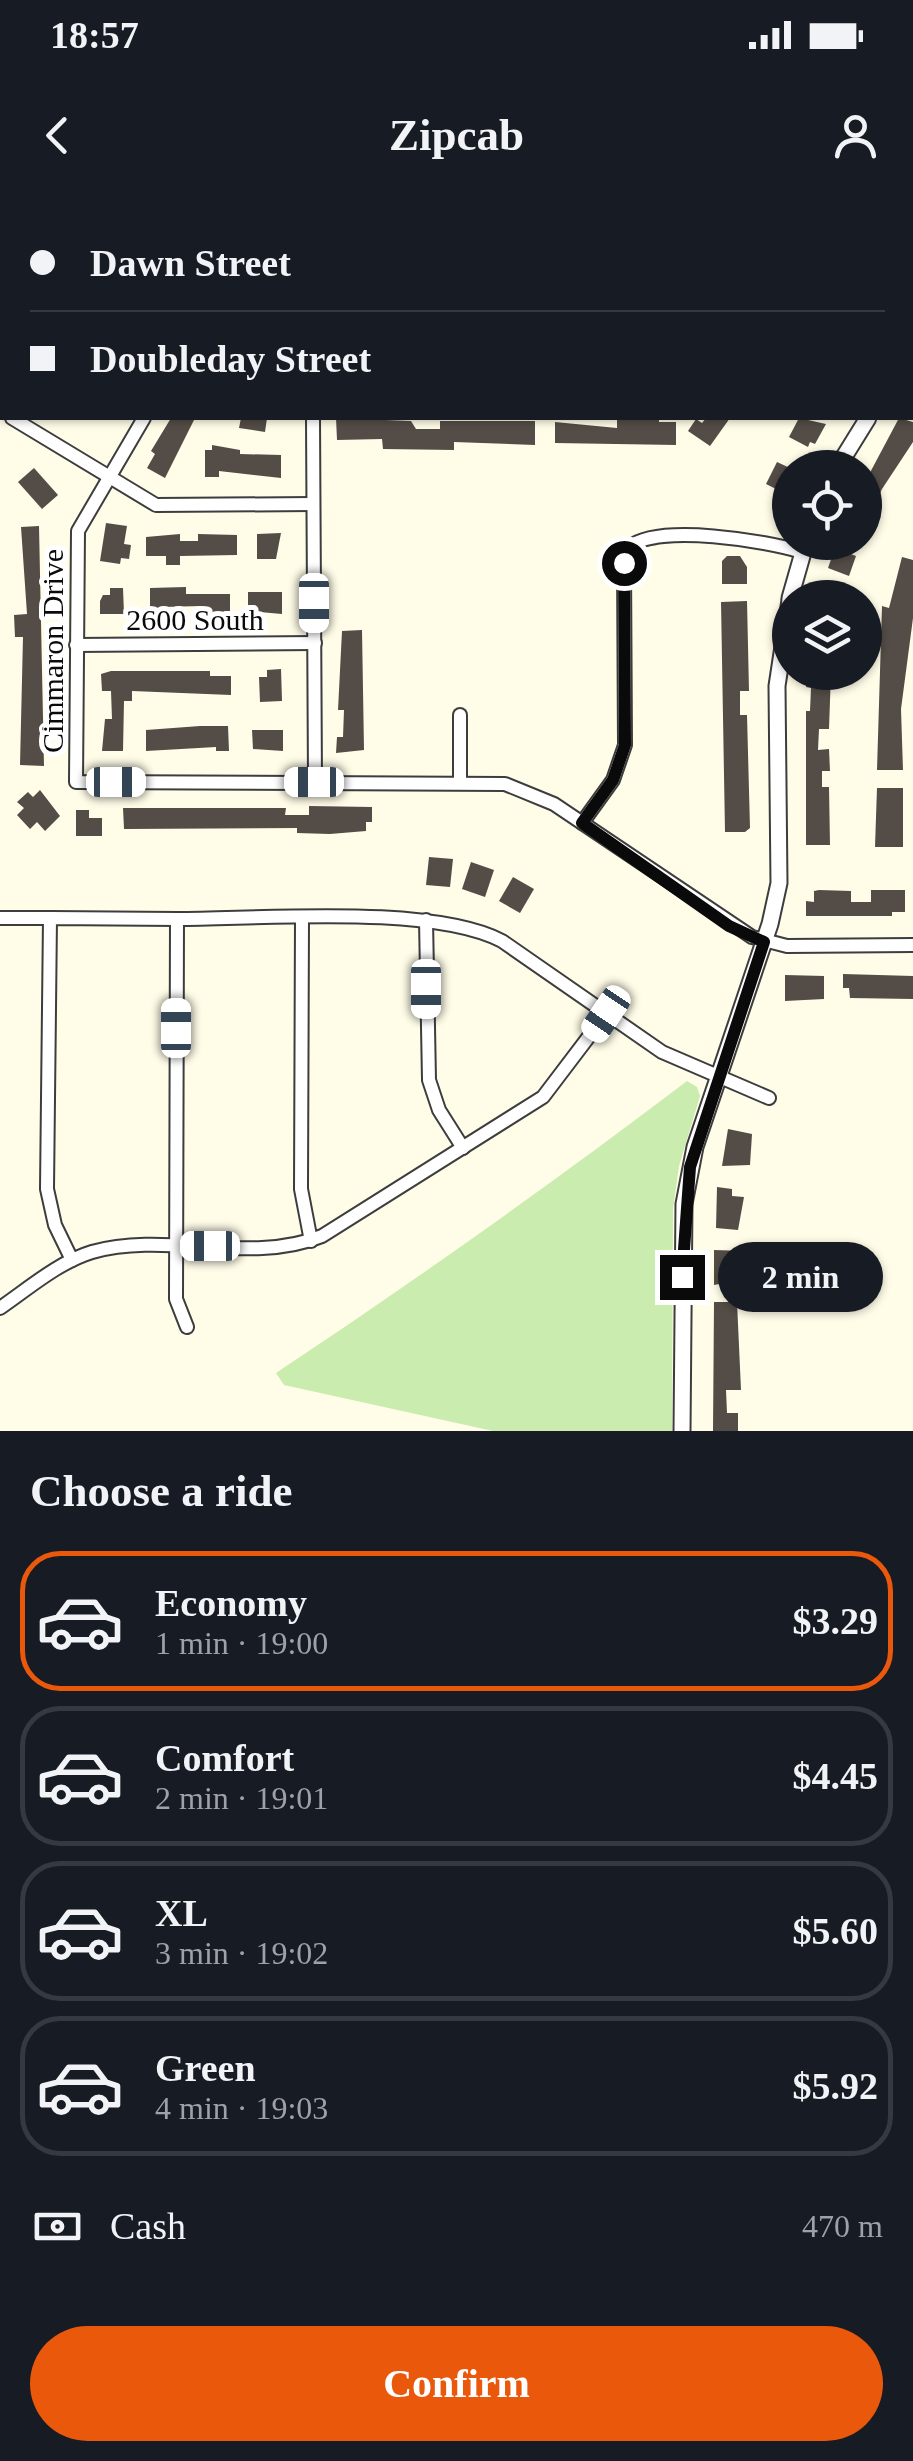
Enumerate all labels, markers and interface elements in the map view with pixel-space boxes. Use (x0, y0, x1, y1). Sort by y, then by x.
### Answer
text: 18:57 (50, 14, 139, 56)
icon: back (30, 108, 85, 163)
icon: person (828, 108, 883, 163)
text: Zipcab (389, 110, 524, 160)
text: Dawn Street (90, 242, 291, 284)
text: Doubleday Street (90, 338, 371, 380)
map controls (772, 450, 882, 690)
button: locate (772, 450, 882, 560)
route start (602, 541, 647, 586)
street label: Cimmaron Drive (36, 549, 69, 753)
car (299, 573, 329, 633)
button: layers (772, 580, 882, 690)
street label: 2600 South (126, 603, 264, 636)
car (86, 767, 146, 797)
car (284, 767, 344, 797)
car (411, 959, 441, 1019)
car (577, 981, 635, 1047)
car (161, 998, 191, 1058)
car (180, 1231, 240, 1261)
callout: 2 min (717, 1242, 882, 1312)
route end (660, 1255, 705, 1300)
text: 2 min (762, 1259, 839, 1295)
text: Choose a ride (30, 1466, 293, 1516)
icon: car (35, 1576, 125, 1666)
text: Economy (155, 1582, 307, 1624)
text: $3.29 (793, 1600, 878, 1642)
text: 1 min · 19:00 (155, 1625, 328, 1661)
icon: car (35, 1731, 125, 1821)
text: Comfort (155, 1737, 294, 1779)
text: $4.45 (793, 1755, 878, 1797)
text: 2 min · 19:01 (155, 1780, 328, 1816)
icon: car (35, 1886, 125, 1976)
text: XL (155, 1892, 208, 1934)
text: $5.60 (793, 1910, 878, 1952)
text: 3 min · 19:02 (155, 1935, 328, 1971)
icon: car (35, 2041, 125, 2131)
text: Green (155, 2047, 256, 2089)
text: $5.92 (793, 2065, 878, 2107)
text: 4 min · 19:03 (155, 2090, 328, 2126)
icon: cash (30, 2199, 85, 2254)
text: Cash (110, 2205, 186, 2247)
text: 470 m (802, 2208, 883, 2244)
button: Confirm (30, 2326, 883, 2441)

